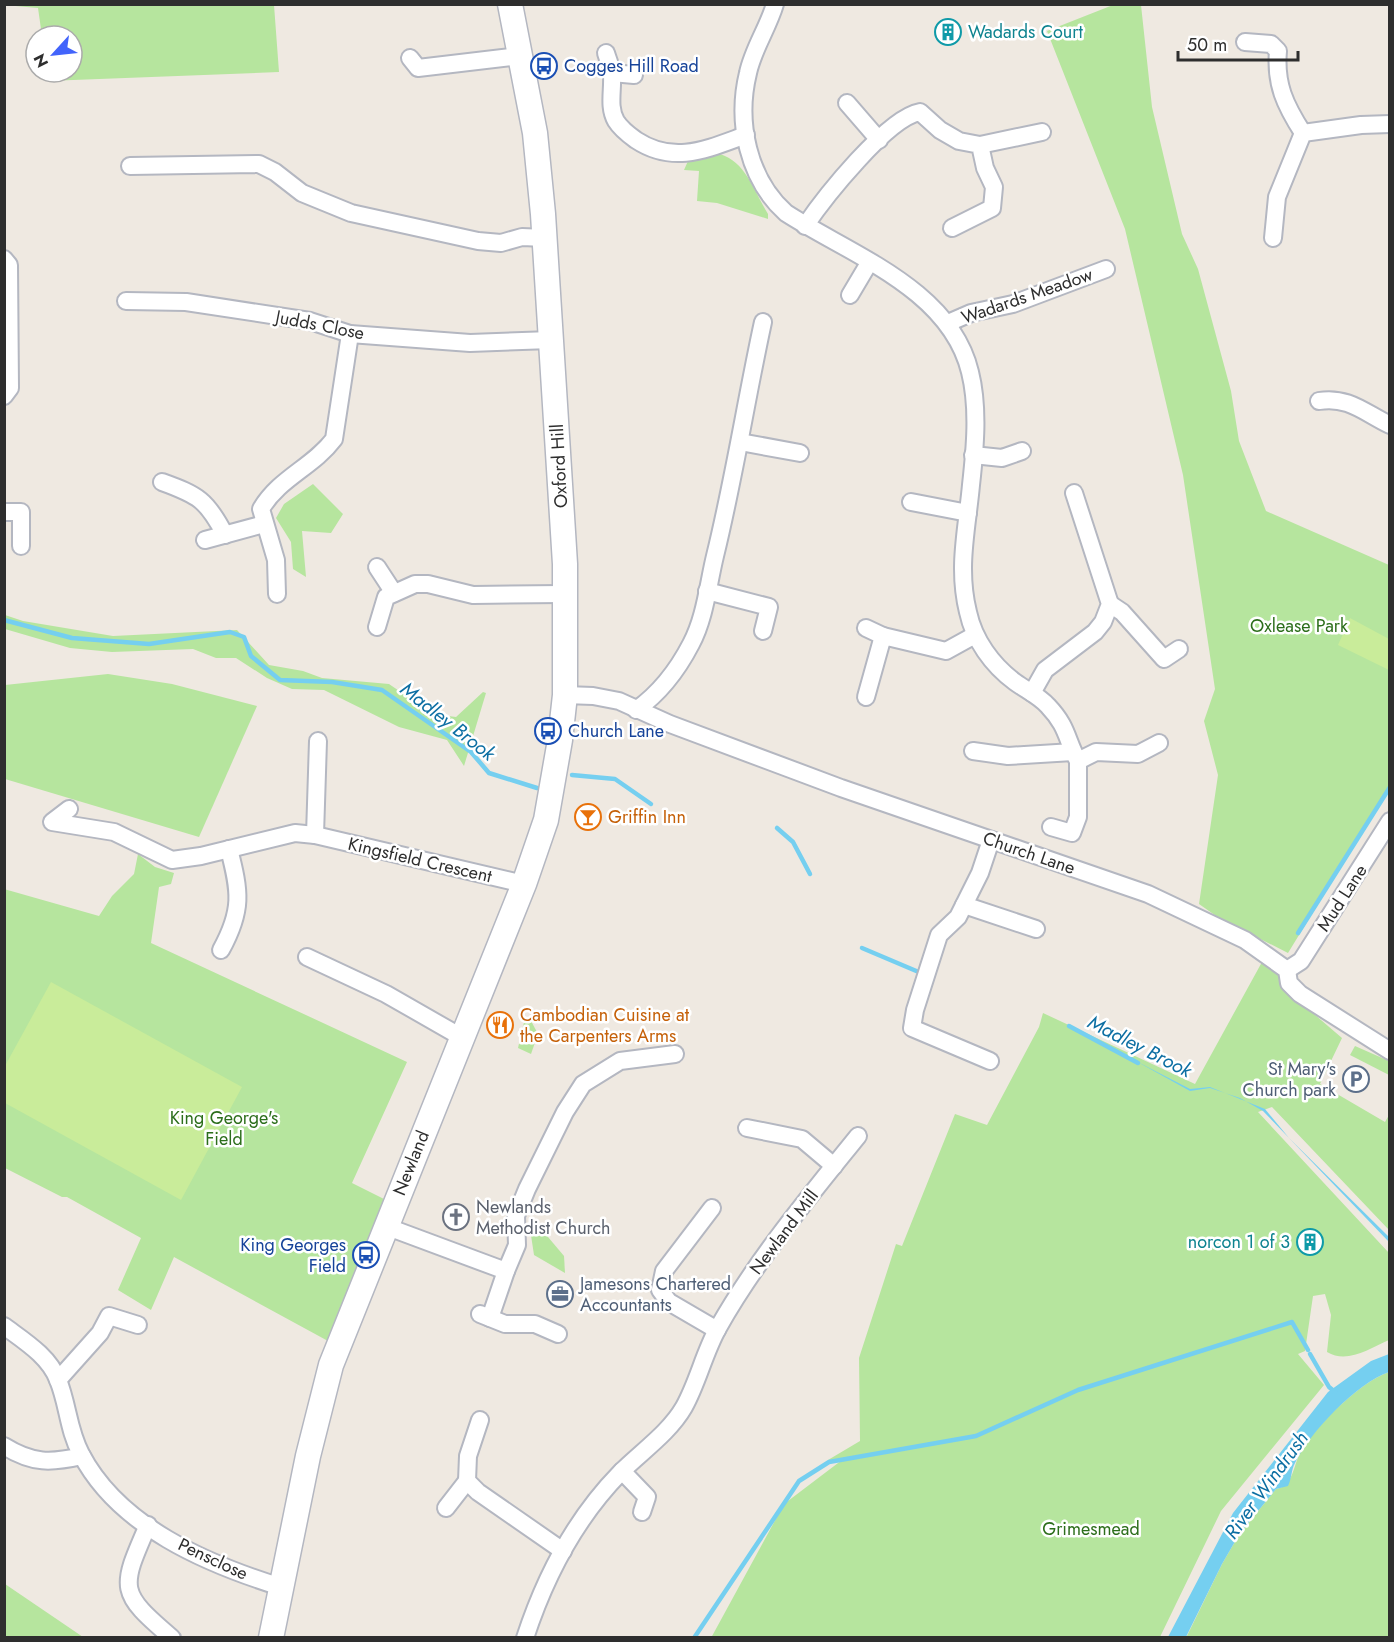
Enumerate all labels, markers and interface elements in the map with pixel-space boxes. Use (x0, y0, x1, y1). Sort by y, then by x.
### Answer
building icon: Wadards Court (933, 17, 963, 47)
place label: Wadards Court (968, 19, 1083, 45)
north arrow (24, 24, 84, 84)
scale bar (1178, 24, 1298, 62)
text: 50 m (1187, 32, 1227, 58)
text: N (28, 50, 54, 71)
bus stop icon: Cogges Hill Road (529, 51, 559, 81)
place label: Cogges Hill Road (564, 53, 699, 79)
street label: Wadards Meadow (958, 261, 1097, 331)
street label: Judds Close (271, 303, 367, 346)
street label: Oxford Hill (544, 423, 574, 509)
park label: Oxlease Park (1250, 613, 1348, 639)
water label: Madley Brook (394, 675, 502, 769)
bus stop icon: Church Lane (533, 716, 563, 746)
place label: Church Lane (568, 718, 664, 744)
bar icon: Griffin Inn (573, 802, 603, 832)
place label: Griffin Inn (608, 804, 686, 830)
street label: Church Lane (979, 825, 1079, 881)
street label: Kingsfield Crescent (345, 831, 495, 889)
street label: Mud Lane (1311, 859, 1373, 937)
place label: Cambodian Cuisine at the Carpenters Arms (520, 1002, 690, 1049)
water label: Madley Brook (1083, 1008, 1198, 1086)
restaurant icon: Cambodian Cuisine at the Carpenters Arms (485, 1010, 515, 1040)
place label: St Mary's Church park (1242, 1056, 1336, 1103)
parking icon: St Mary's Church park (1341, 1064, 1371, 1094)
park label: King George's Field (170, 1105, 278, 1152)
street label: Newland (386, 1127, 436, 1199)
street label: Newland Mill (743, 1184, 825, 1280)
place label: Newlands Methodist Church (476, 1194, 611, 1241)
church icon: Newlands Methodist Church (441, 1202, 471, 1232)
building icon: norcon 1 of 3 (1295, 1227, 1325, 1257)
place label: norcon 1 of 3 (1188, 1229, 1290, 1255)
place label: King Georges Field (240, 1232, 346, 1279)
bus stop icon: King Georges Field (351, 1240, 381, 1270)
place label: Jamesons Chartered Accountants (578, 1271, 731, 1318)
office icon: Jamesons Chartered Accountants (545, 1279, 575, 1309)
water label: River Windrush (1217, 1425, 1316, 1545)
park label: Grimesmead (1042, 1516, 1140, 1542)
street label: Pensclose (174, 1531, 252, 1587)

